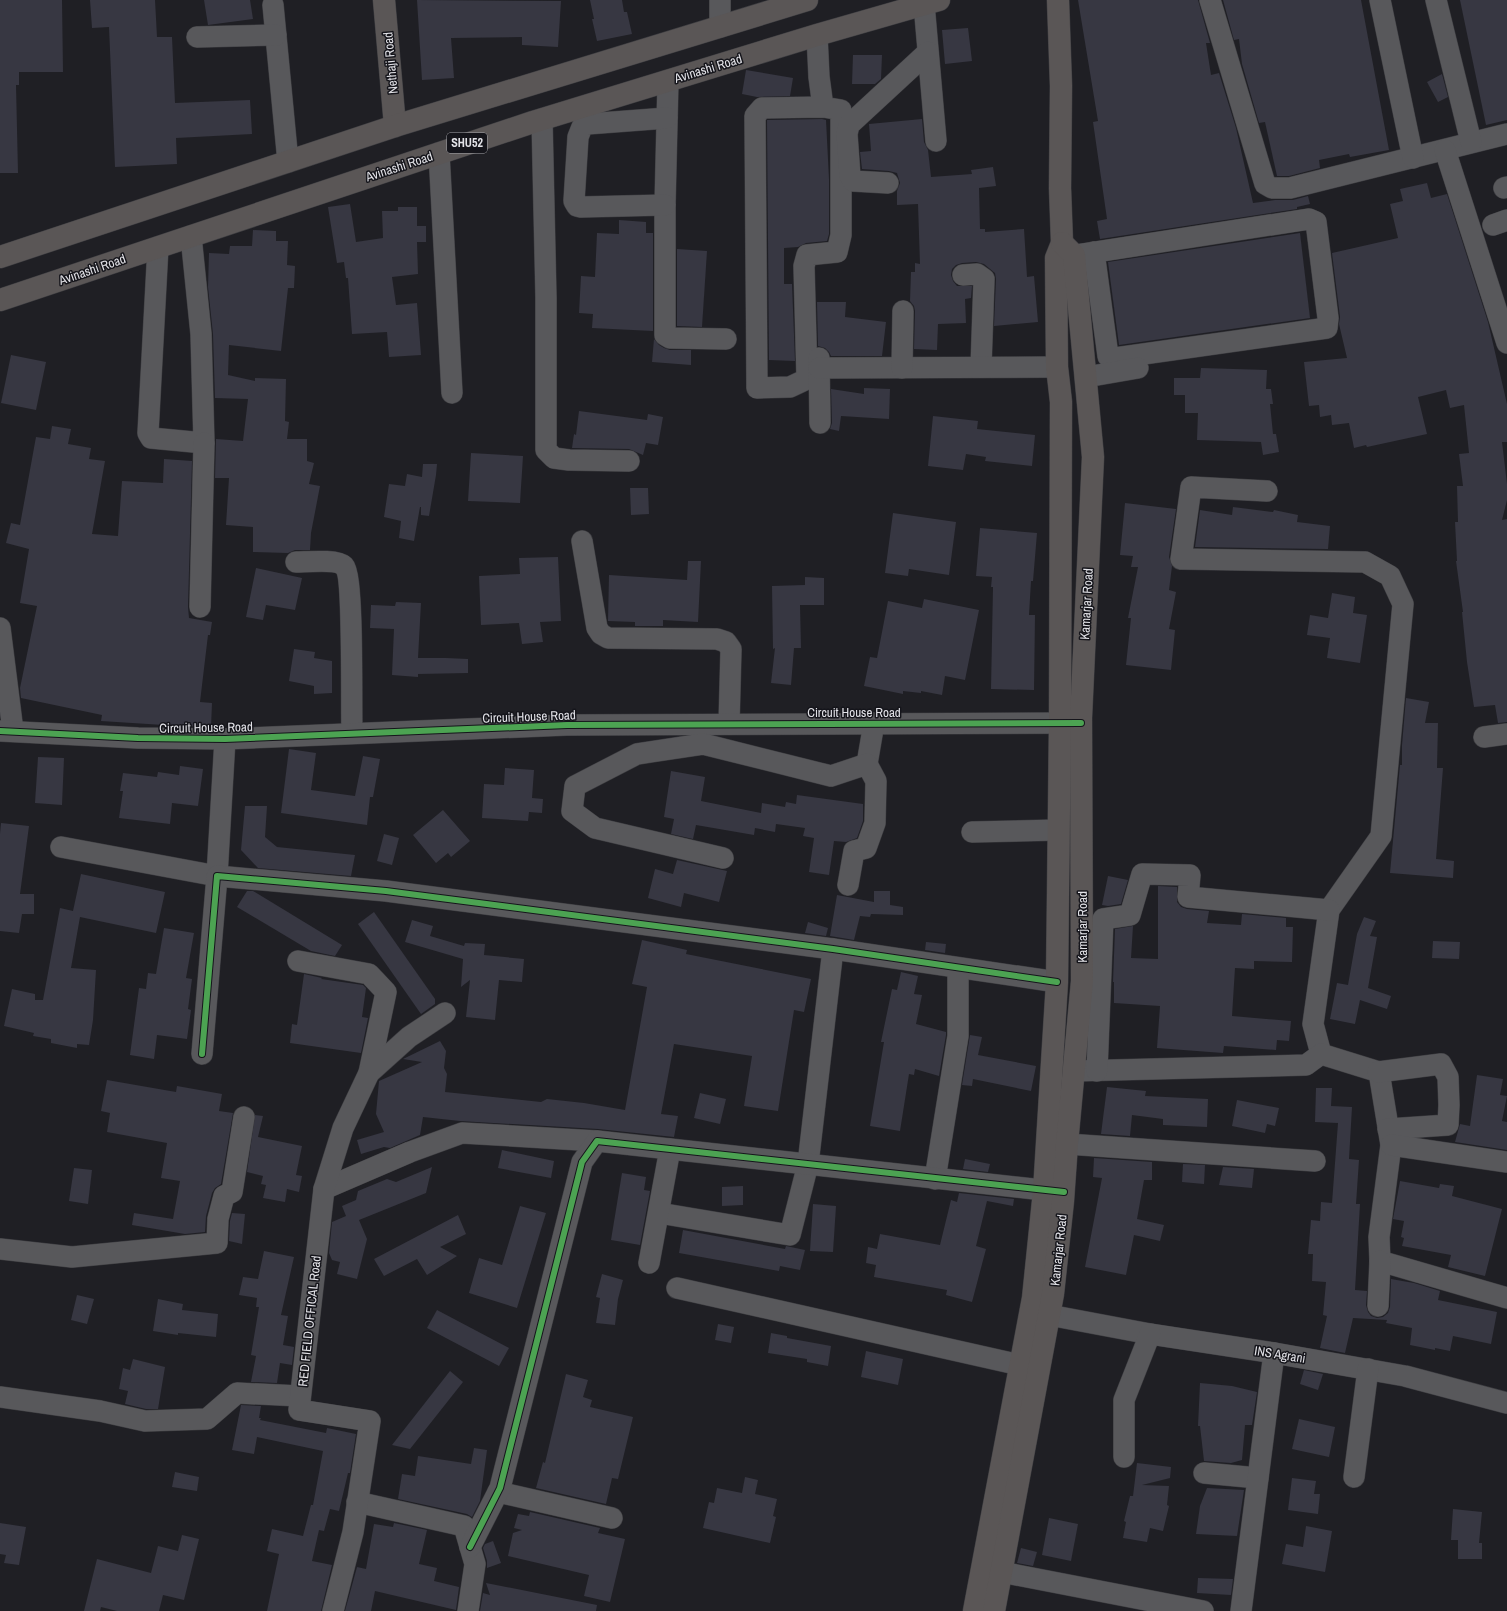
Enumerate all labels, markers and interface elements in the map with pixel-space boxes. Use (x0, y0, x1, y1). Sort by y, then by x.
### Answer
street label: Nethaji Road (379, 31, 402, 95)
street label: Avinashi Road (671, 50, 744, 87)
road number: SHU52 (447, 133, 487, 153)
street label: Avinashi Road (362, 148, 435, 186)
street label: Avinashi Road (55, 250, 128, 289)
street label: Kamarjar Road (1076, 568, 1097, 640)
street label: Circuit House Road (807, 704, 901, 721)
street label: Circuit House Road (482, 706, 576, 727)
street label: Circuit House Road (159, 718, 253, 737)
street label: Kamarjar Road (1074, 891, 1091, 963)
street label: Kamarjar Road (1046, 1213, 1071, 1287)
street label: RED FIELD OFFICAL Road (294, 1255, 325, 1387)
street label: INS Agrani (1253, 1342, 1307, 1367)

